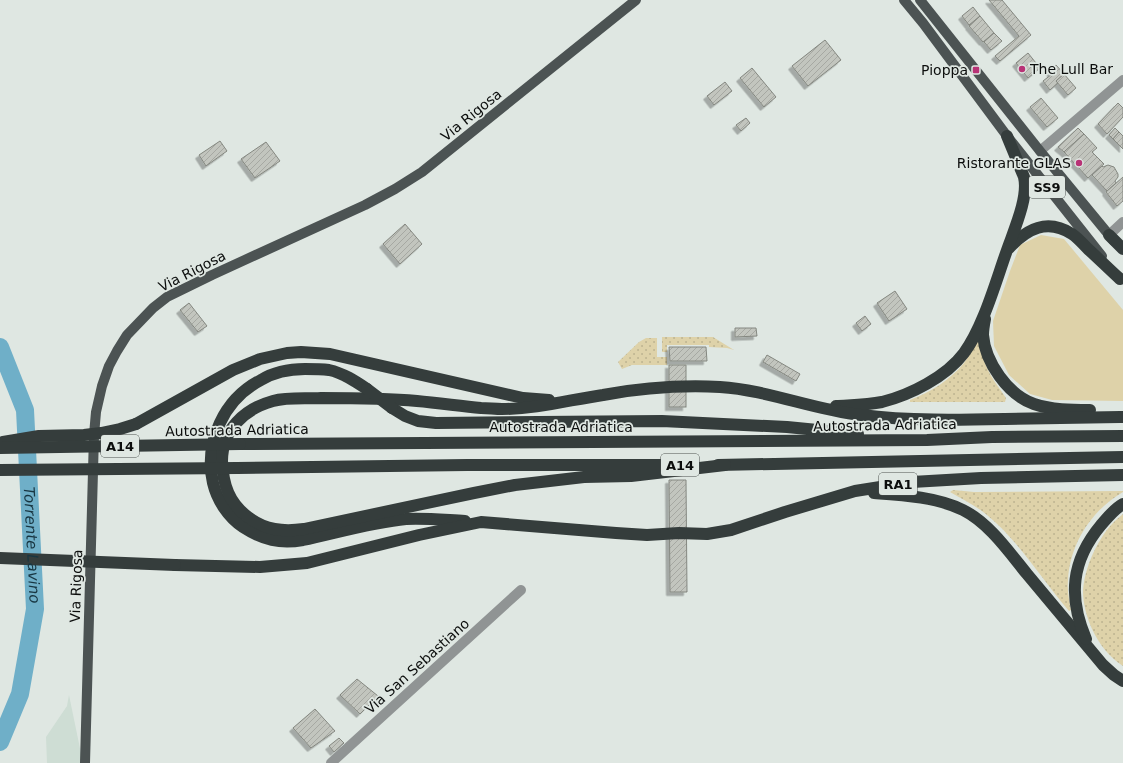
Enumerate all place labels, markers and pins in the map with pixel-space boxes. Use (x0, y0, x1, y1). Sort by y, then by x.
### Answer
place label: The Lull Bar (1029, 61, 1113, 77)
place label: Pioppa (921, 62, 968, 78)
marker: The Lull Bar (1017, 64, 1027, 74)
marker: Pioppa (971, 65, 981, 75)
place label: Ristorante GLAS (957, 155, 1071, 171)
marker: Ristorante GLAS (1074, 158, 1084, 168)

